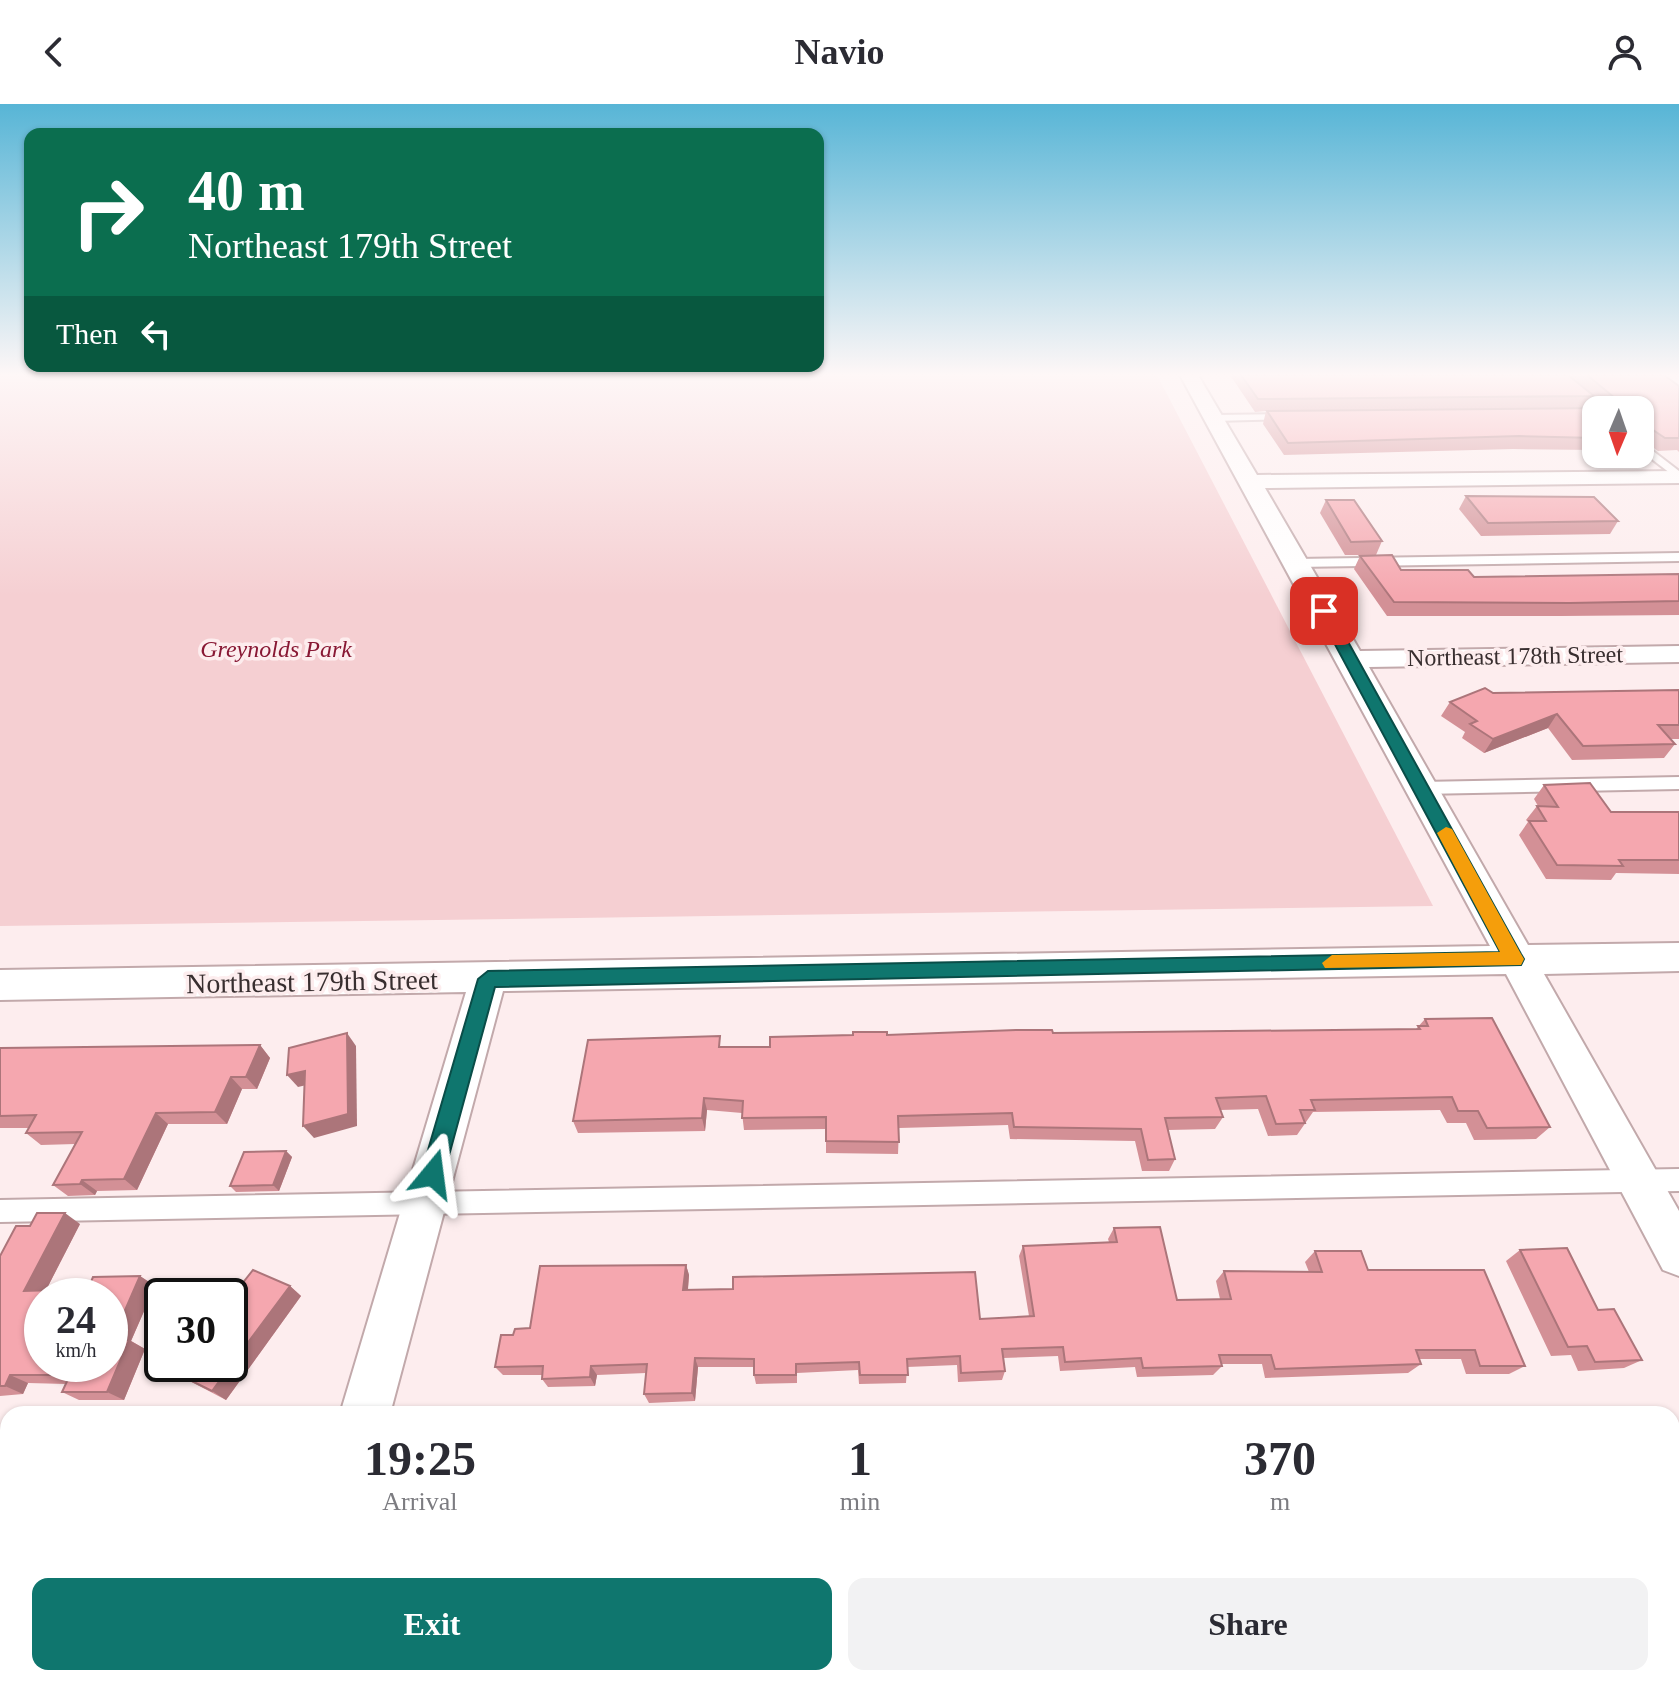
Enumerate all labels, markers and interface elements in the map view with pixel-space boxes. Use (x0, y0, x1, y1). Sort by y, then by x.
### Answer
icon: back (32, 30, 76, 74)
icon: person (1603, 30, 1647, 74)
text: Navio (795, 32, 885, 72)
icon: right (56, 160, 160, 264)
text: 40 m (188, 160, 305, 222)
text: Northeast 179th Street (188, 226, 512, 266)
icon: left (134, 312, 178, 356)
text: Then (56, 317, 118, 350)
north arrow (1582, 396, 1654, 468)
map controls (1582, 396, 1654, 468)
pin (1290, 577, 1358, 645)
icon: arrive (1302, 589, 1346, 633)
park label: Greynolds Park (200, 636, 352, 662)
street label: Northeast 178th Street (1407, 641, 1624, 671)
street label: Northeast 179th Street (186, 964, 438, 999)
position arrow (391, 1132, 475, 1216)
speed limit sign: 30 (144, 1278, 248, 1382)
text: 24 (56, 1297, 96, 1342)
text: km/h (55, 1339, 97, 1361)
text: 19:25 (364, 1432, 476, 1485)
text: 1 (848, 1432, 872, 1485)
text: 370 (1244, 1432, 1316, 1485)
text: Arrival (382, 1487, 457, 1516)
text: min (840, 1487, 880, 1516)
text: m (1270, 1487, 1290, 1516)
button: Exit (32, 1578, 832, 1670)
button: Share (848, 1578, 1648, 1670)

